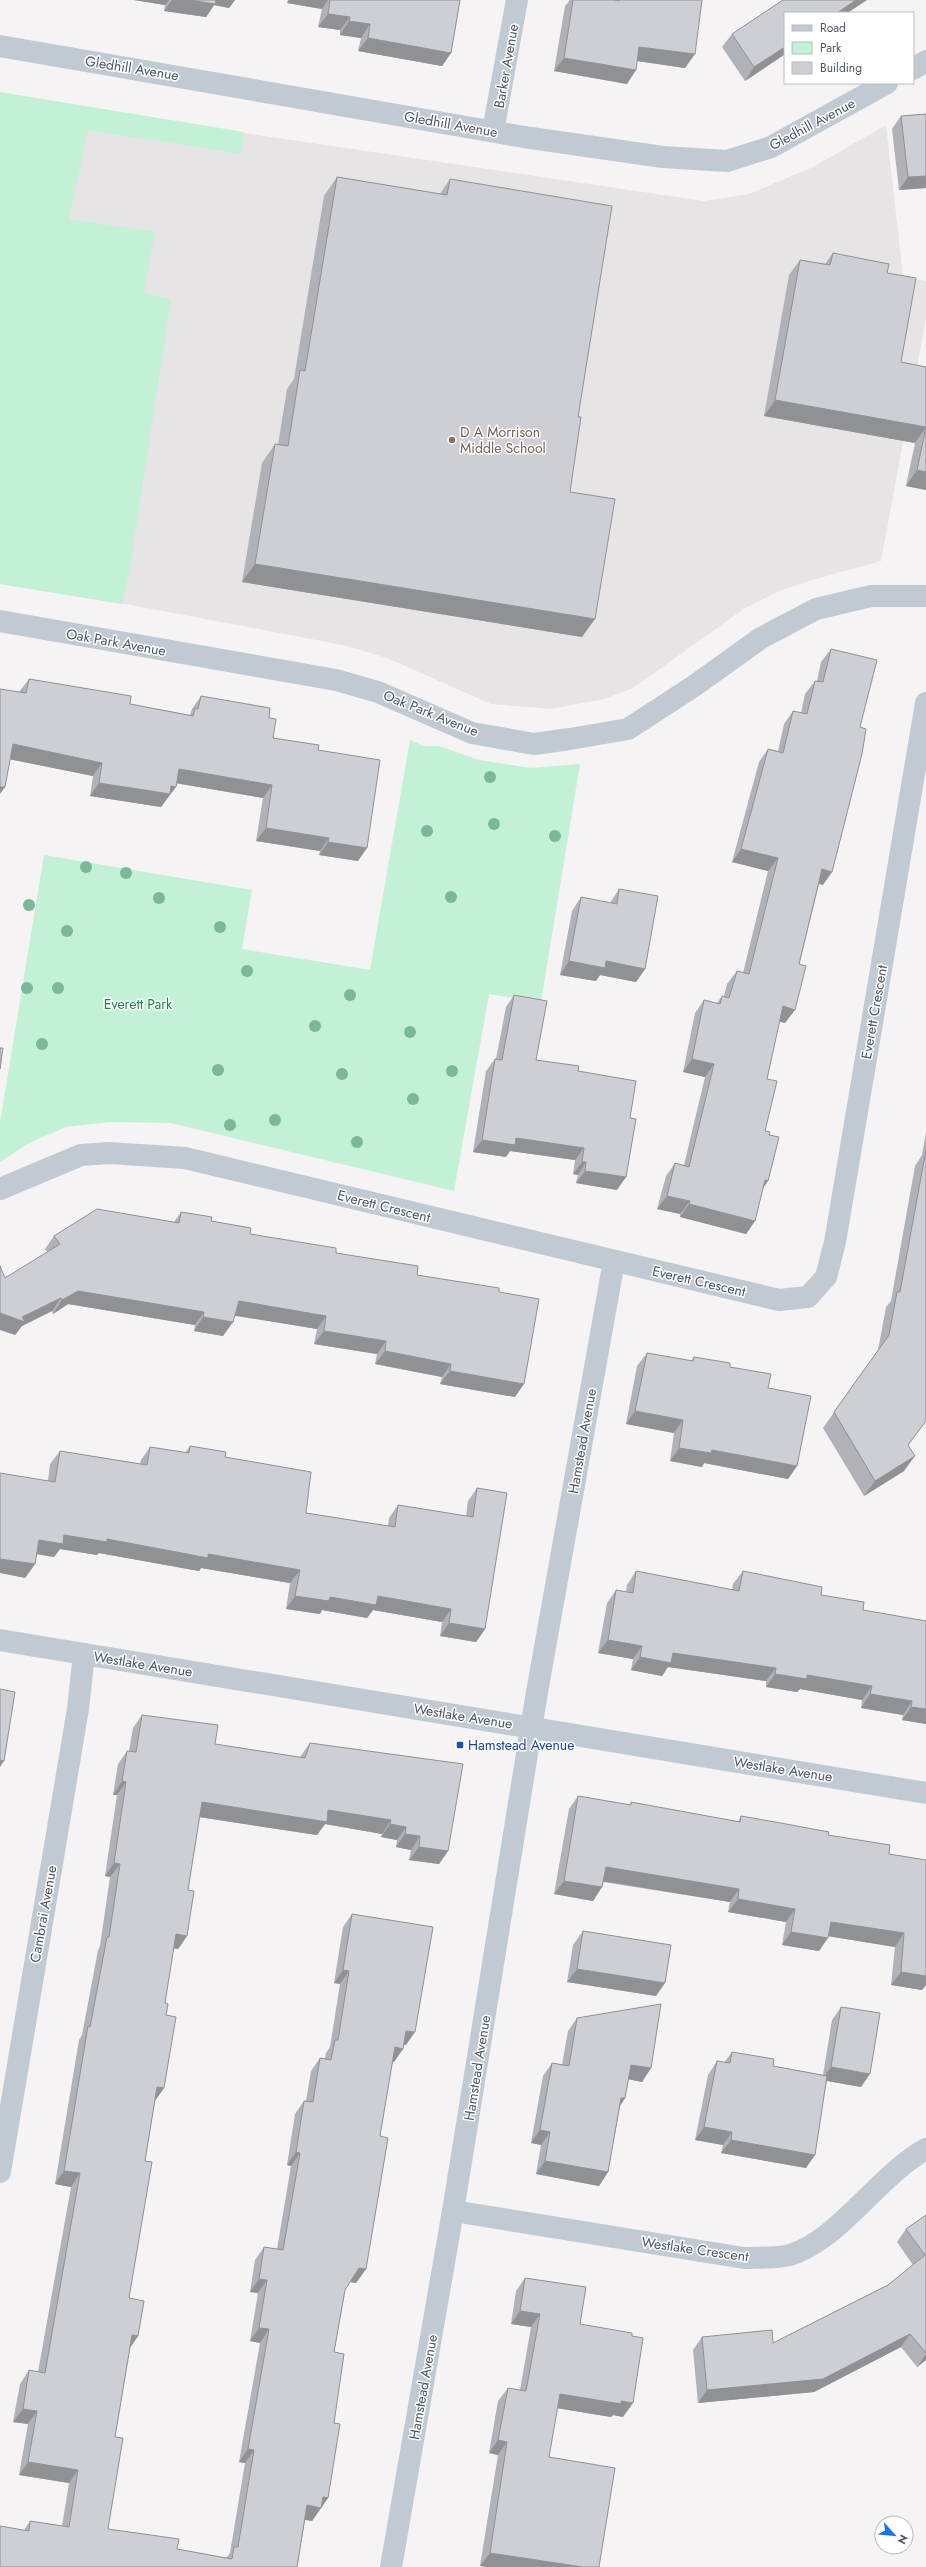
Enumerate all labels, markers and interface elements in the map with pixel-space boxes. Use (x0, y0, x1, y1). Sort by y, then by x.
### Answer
legend (784, 12, 914, 84)
text: Road (820, 19, 846, 37)
street label: Barker Avenue (489, 22, 523, 110)
text: Park (820, 39, 842, 57)
street label: Gledhill Avenue (84, 51, 180, 85)
text: Building (820, 59, 862, 77)
street label: Gledhill Avenue (766, 93, 858, 155)
street label: Gledhill Avenue (403, 106, 499, 142)
place label: D A Morrison Middle School (460, 422, 546, 458)
marker: D A Morrison Middle School (447, 435, 457, 445)
street label: Oak Park Avenue (65, 623, 167, 661)
street label: Oak Park Avenue (380, 685, 482, 741)
street label: Everett Crescent (856, 963, 892, 1061)
park label: Everett Park (104, 994, 173, 1014)
street label: Everett Crescent (335, 1185, 433, 1227)
street label: Everett Crescent (650, 1261, 748, 1302)
street label: Hamstead Avenue (563, 1387, 601, 1495)
street label: Westlake Avenue (92, 1646, 194, 1682)
street label: Westlake Avenue (412, 1698, 514, 1734)
place label: Hamstead Avenue (468, 1735, 574, 1755)
marker: Hamstead Avenue (455, 1740, 465, 1750)
street label: Westlake Avenue (732, 1751, 834, 1787)
street label: Cambrai Avenue (25, 1864, 61, 1964)
street label: Hamstead Avenue (459, 2014, 495, 2122)
street label: Westlake Crescent (640, 2232, 750, 2267)
street label: Hamstead Avenue (404, 2333, 442, 2441)
north arrow (874, 2515, 914, 2555)
text: N (894, 2532, 912, 2547)

